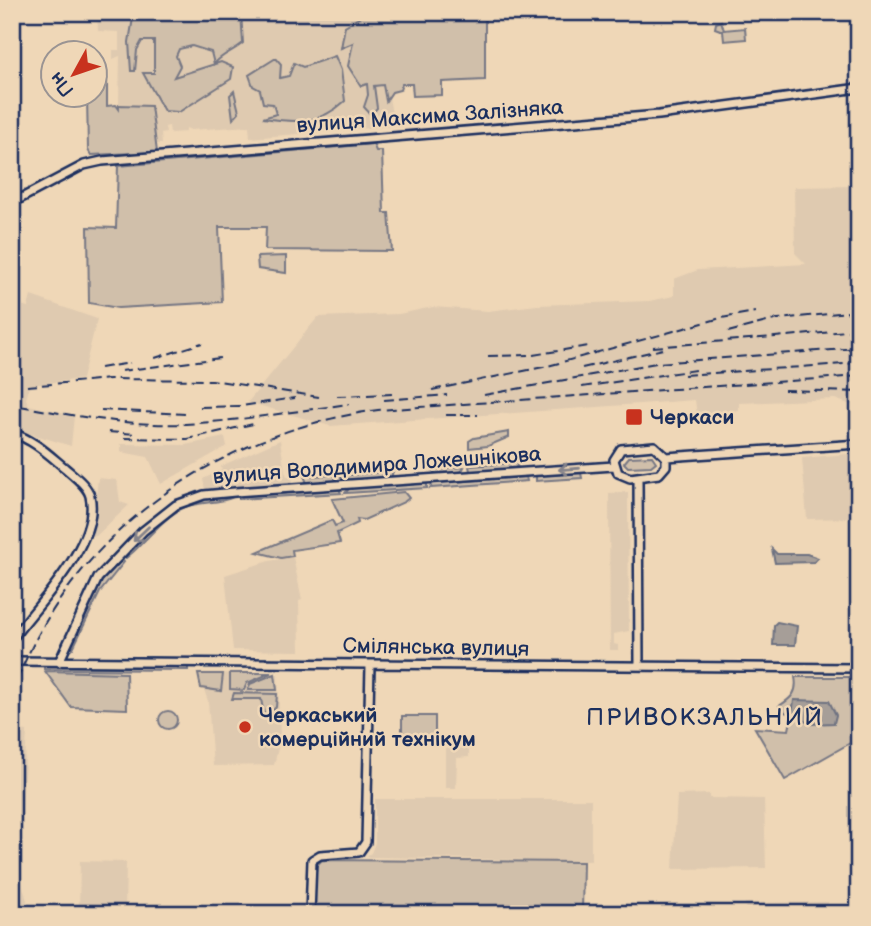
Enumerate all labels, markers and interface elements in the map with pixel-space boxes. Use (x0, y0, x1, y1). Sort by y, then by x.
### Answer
north arrow (38, 38, 108, 108)
text: Пн (45, 67, 79, 101)
street label: вулиця Максима Залізняка (296, 95, 565, 138)
place label: Черкаси (650, 405, 734, 430)
marker: Черкаси (624, 407, 644, 427)
street label: вулиця Володимира Ложешнікова (212, 442, 543, 489)
one-way arrow (558, 463, 581, 476)
one-way arrow (133, 525, 150, 542)
street label: Смілянська вулиця (342, 633, 530, 662)
place label: Черкаський комерційний технікум (259, 703, 476, 752)
district label: ПРИВОКЗАЛЬНИЙ (586, 703, 824, 732)
marker: Черкаський комерційний технікум (237, 719, 253, 735)

